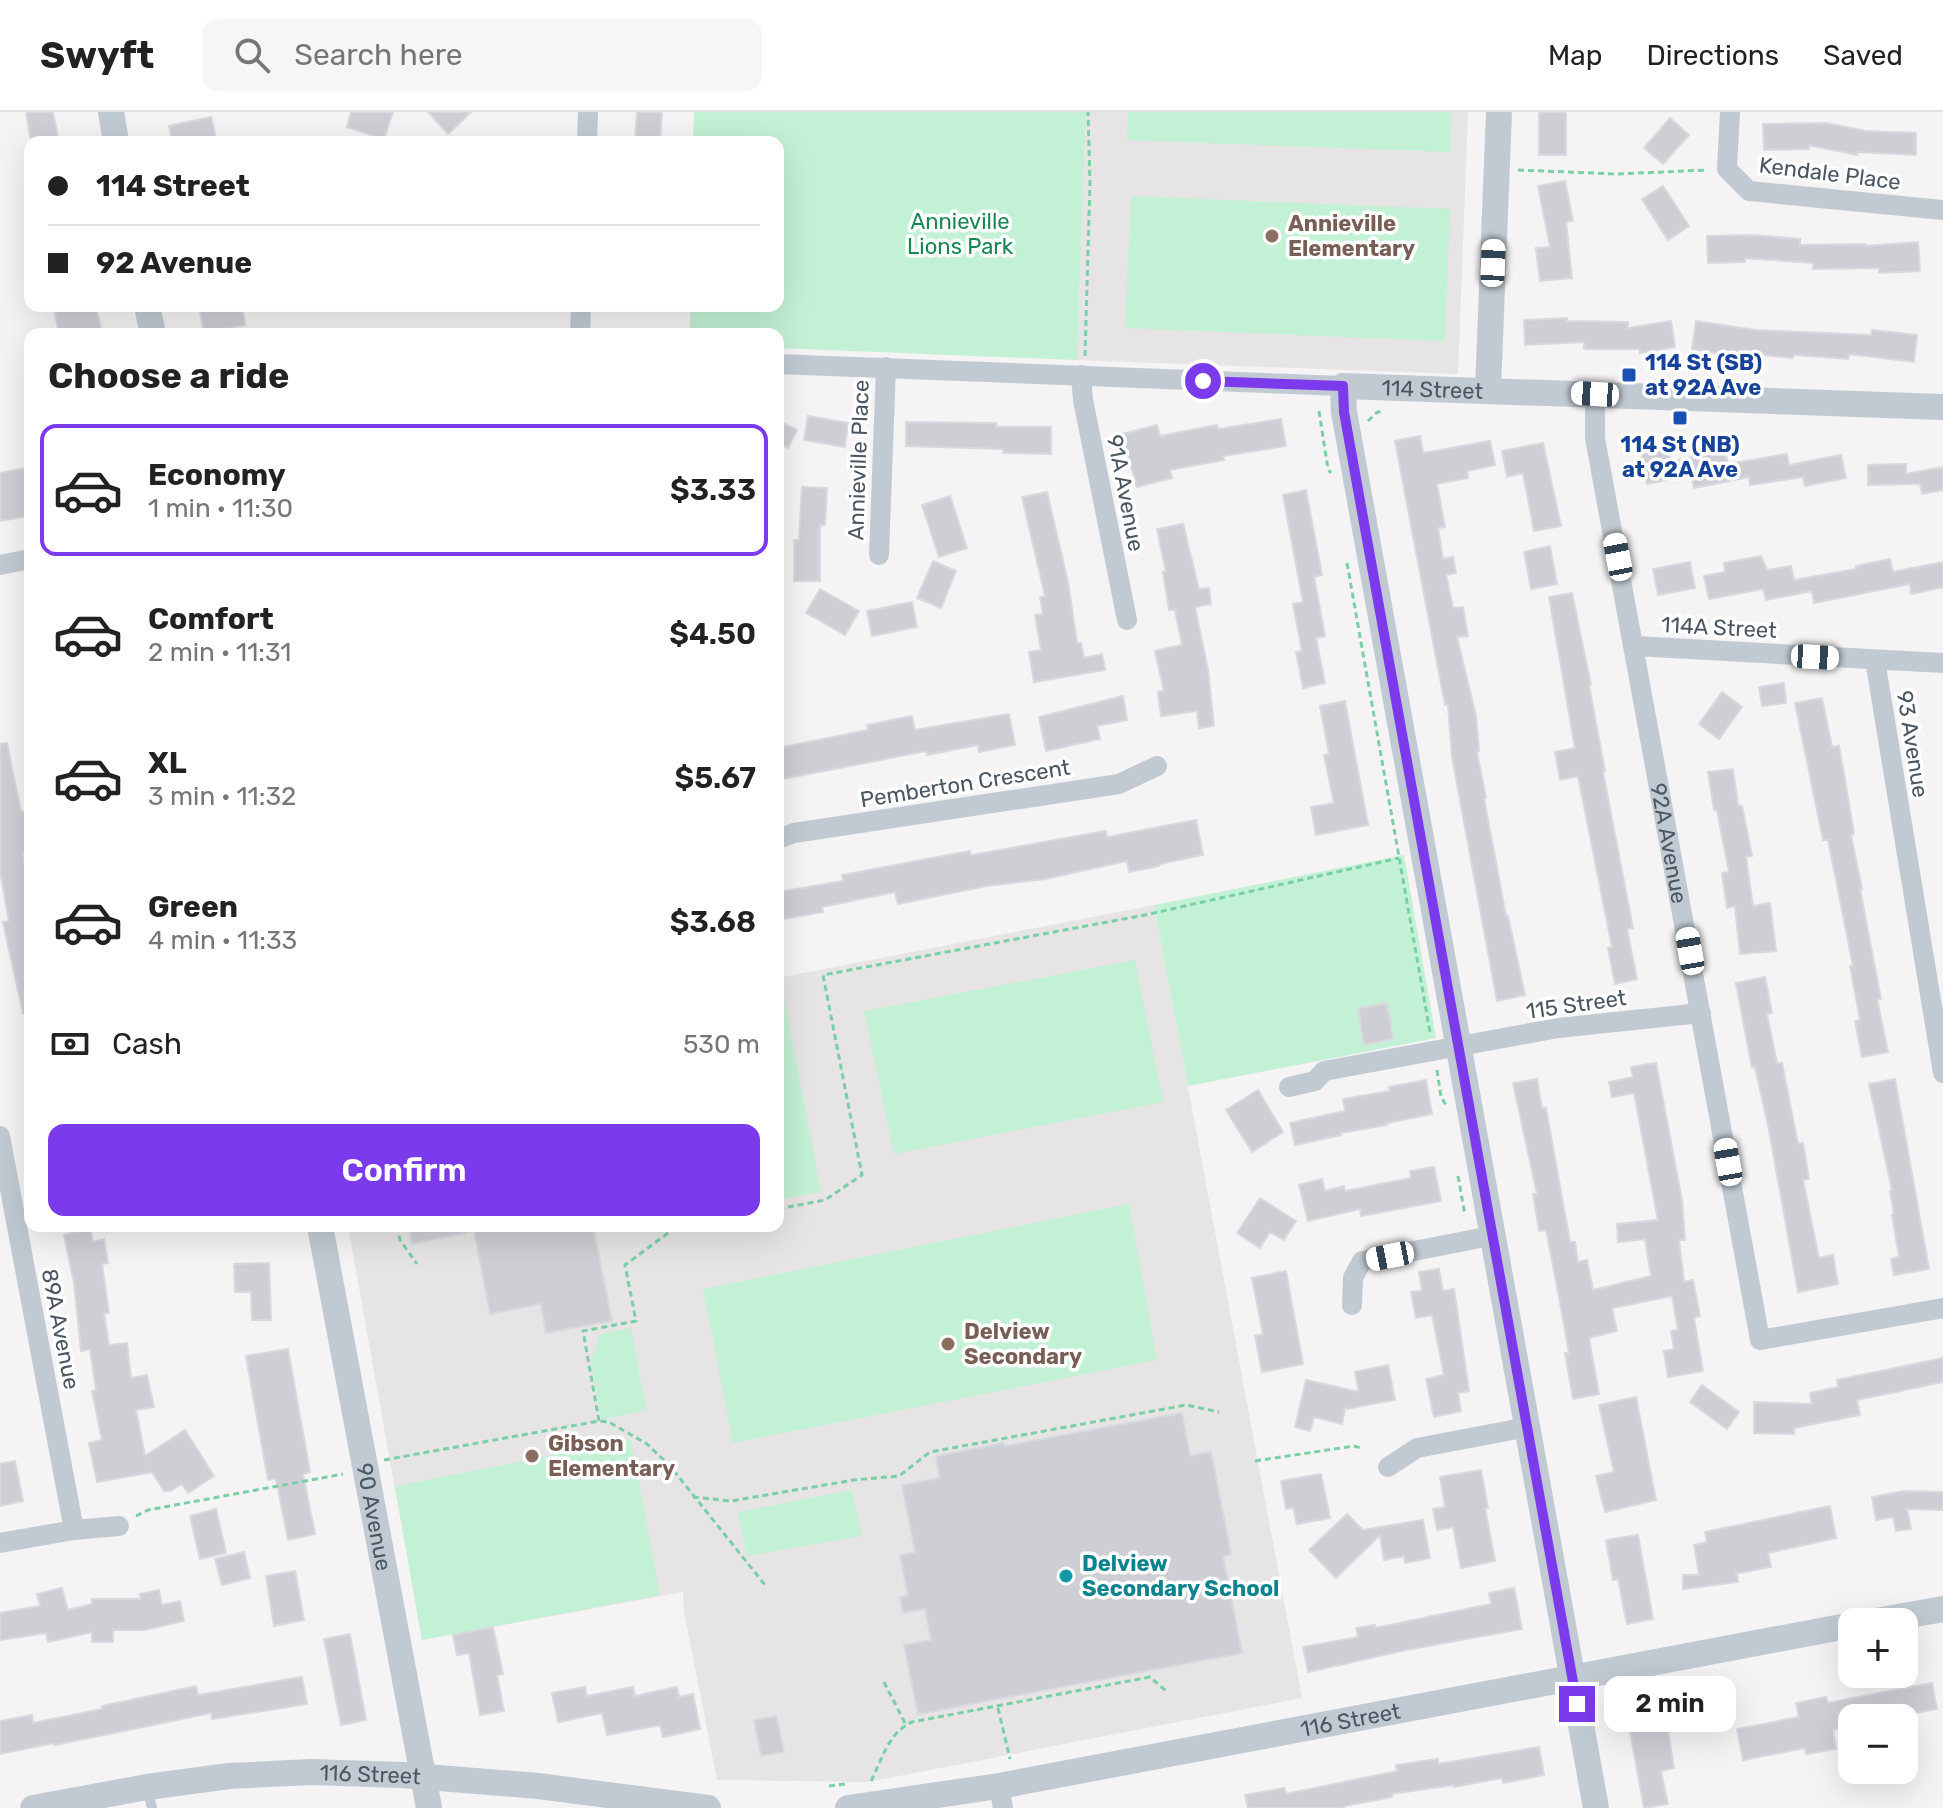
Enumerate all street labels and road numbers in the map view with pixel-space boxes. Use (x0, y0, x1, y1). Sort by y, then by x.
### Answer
street label: Kendale Place (1758, 151, 1902, 196)
street label: 114 Street (1381, 374, 1484, 405)
street label: Annieville Place (842, 379, 875, 541)
street label: 91A Avenue (1101, 432, 1150, 554)
street label: 114A Street (1661, 611, 1778, 644)
street label: 93 Avenue (1891, 689, 1934, 799)
street label: Pemberton Crescent (858, 754, 1072, 813)
street label: 92A Avenue (1644, 781, 1693, 906)
street label: 115 Street (1524, 984, 1628, 1025)
street label: 89A Avenue (36, 1267, 85, 1392)
street label: 90 Avenue (351, 1461, 397, 1573)
street label: 116 Street (1298, 1697, 1403, 1743)
street label: 116 Street (319, 1759, 422, 1790)

